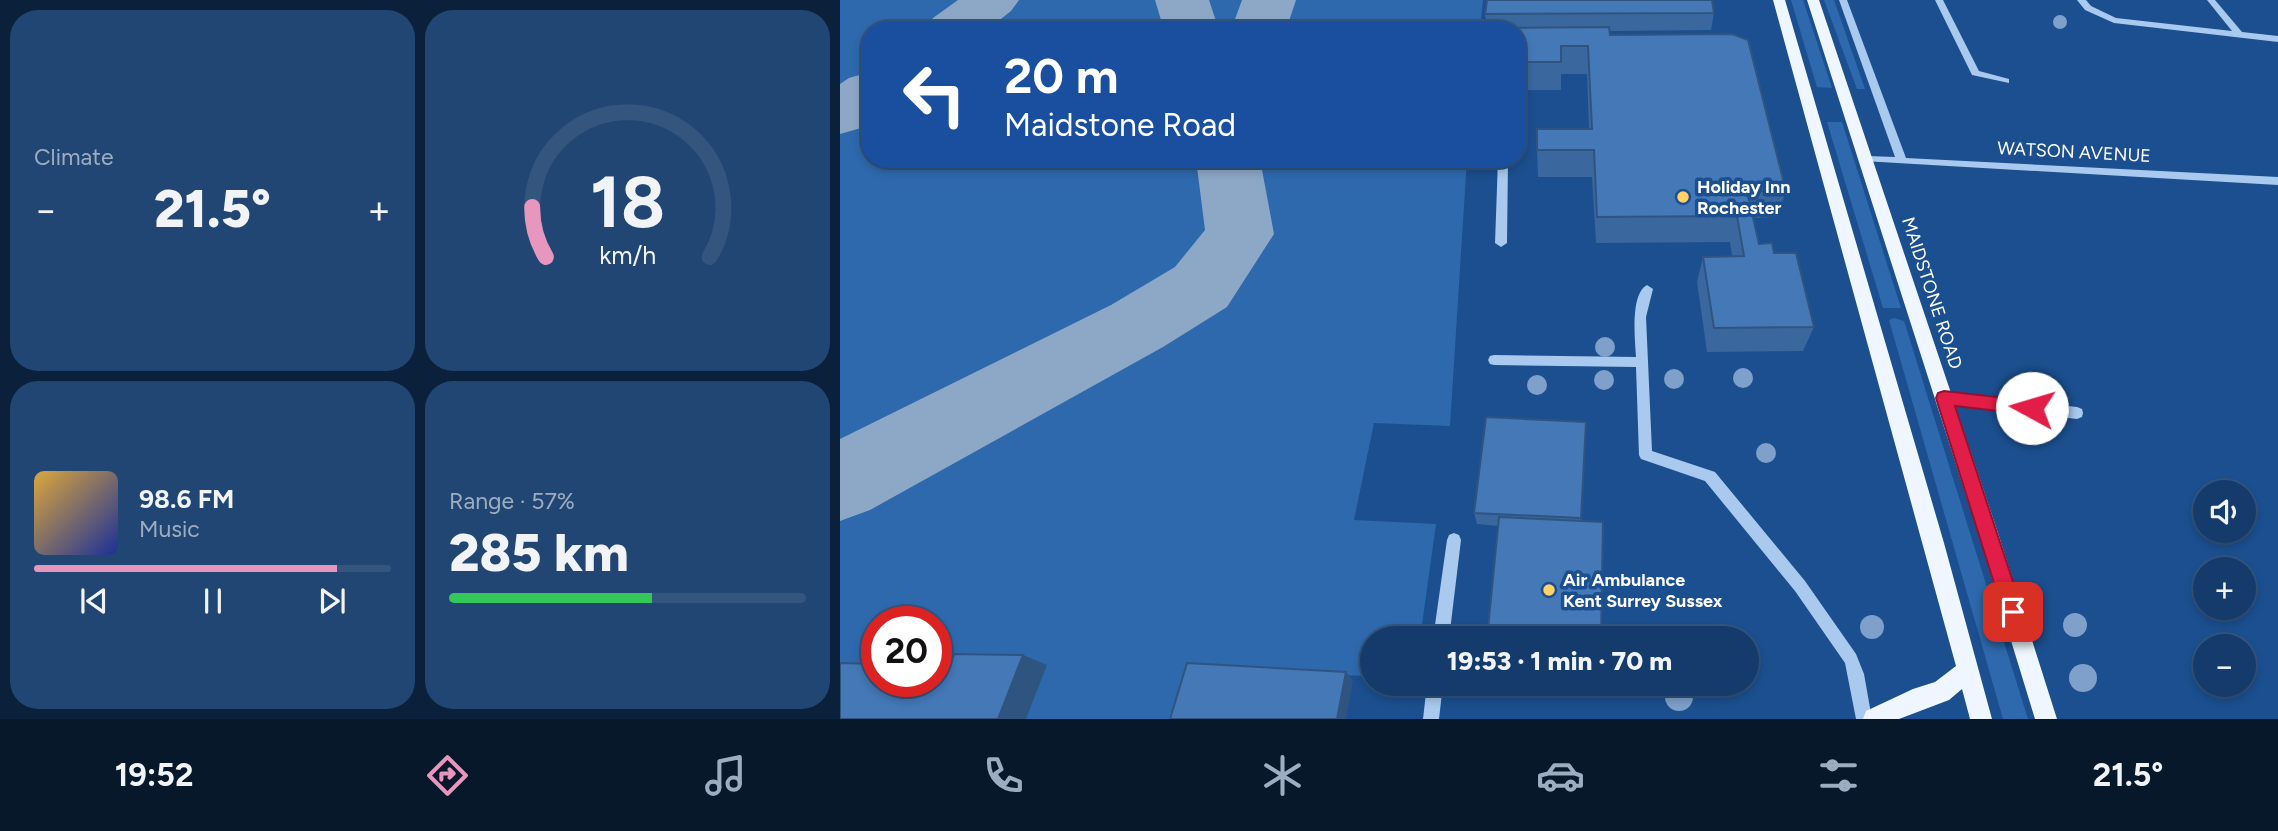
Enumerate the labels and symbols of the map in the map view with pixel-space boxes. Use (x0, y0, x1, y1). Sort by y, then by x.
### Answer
street label: WATSON AVENUE (1997, 137, 2151, 167)
place label: Holiday Inn Rochester (1697, 176, 1790, 219)
marker: Holiday Inn Rochester (1675, 189, 1691, 205)
street label: MAIDSTONE ROAD (1897, 214, 1967, 372)
position arrow (1995, 371, 2069, 445)
place label: Air Ambulance Kent Surrey Sussex (1563, 569, 1723, 612)
marker: Air Ambulance Kent Surrey Sussex (1541, 582, 1557, 598)
pin (1983, 582, 2043, 642)
speed limit sign: 20 (861, 606, 952, 697)

